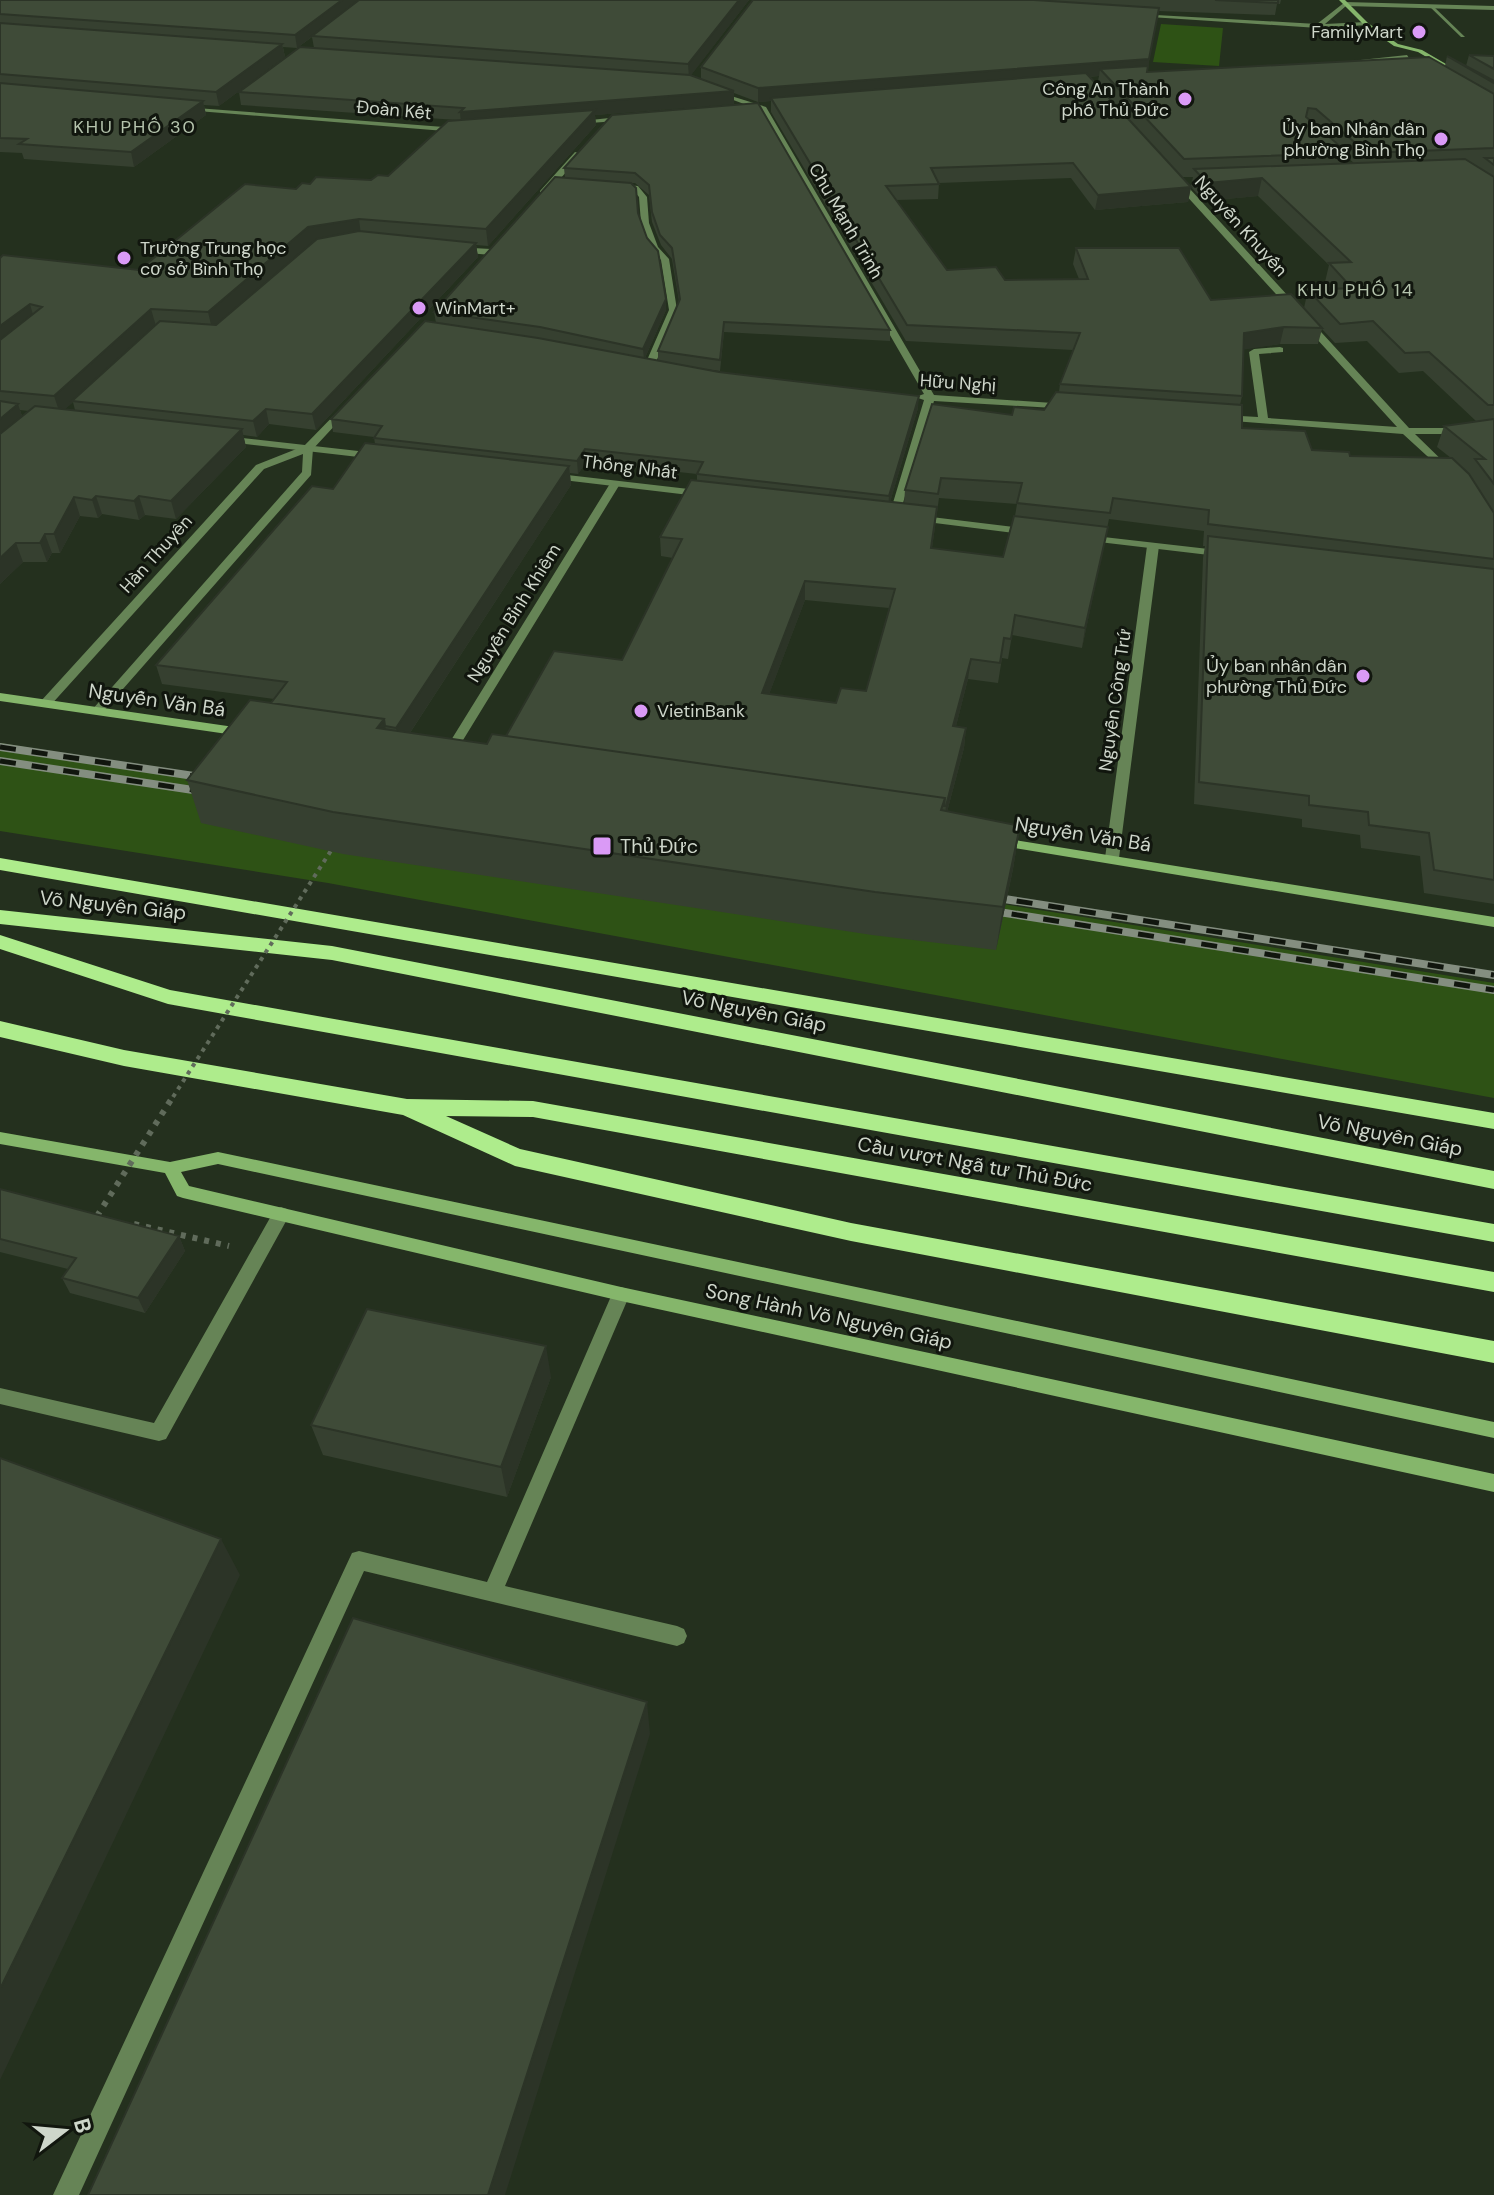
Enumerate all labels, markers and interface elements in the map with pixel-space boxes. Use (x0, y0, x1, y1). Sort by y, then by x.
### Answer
place label: FamilyMart (1311, 20, 1403, 44)
marker: FamilyMart (1410, 23, 1428, 41)
place label: Công An Thành phố Thủ Đức (1042, 77, 1169, 122)
marker: Công An Thành phố Thủ Đức (1176, 90, 1194, 108)
street label: Đoàn Kết (355, 95, 433, 125)
district label: KHU PHỐ 30 (73, 115, 197, 139)
place label: Ủy ban Nhân dân phường Bình Thọ (1282, 117, 1425, 162)
marker: Ủy ban Nhân dân phường Bình Thọ (1432, 130, 1450, 148)
street label: Chu Mạnh Trinh (803, 159, 889, 283)
street label: Nguyễn Khuyến (1189, 170, 1293, 282)
place label: Trường Trung học cơ sở Bình Thọ (140, 236, 287, 281)
marker: Trường Trung học cơ sở Bình Thọ (115, 249, 133, 267)
district label: KHU PHỐ 14 (1297, 278, 1415, 302)
place label: WinMart+ (435, 296, 516, 320)
marker: WinMart+ (410, 299, 428, 317)
street label: Hữu Nghị (919, 368, 997, 398)
street label: Thống Nhất (581, 449, 679, 485)
street label: Hàn Thuyên (114, 510, 198, 598)
street label: Nguyễn Bỉnh Khiêm (462, 539, 566, 687)
street label: Nguyễn Công Trứ (1093, 627, 1137, 773)
place label: Ủy ban nhân dân phường Thủ Đức (1206, 654, 1347, 699)
marker: Ủy ban nhân dân phường Thủ Đức (1354, 667, 1372, 685)
street label: Nguyễn Văn Bá (87, 678, 227, 722)
place label: VietinBank (657, 699, 745, 723)
marker: VietinBank (632, 702, 650, 720)
street label: Nguyễn Văn Bá (1013, 810, 1153, 858)
place label: Thủ Đức (620, 833, 698, 859)
marker: Thủ Đức (591, 835, 613, 857)
street label: Võ Nguyên Giáp (38, 884, 188, 926)
street label: Võ Nguyên Giáp (679, 984, 829, 1038)
street label: Võ Nguyên Giáp (1315, 1108, 1465, 1162)
street label: Cầu vượt Ngã tư Thủ Đức (855, 1131, 1095, 1197)
street label: Song Hành Võ Nguyên Giáp (703, 1277, 955, 1355)
north arrow (24, 2091, 104, 2171)
text: B (67, 2115, 99, 2136)

